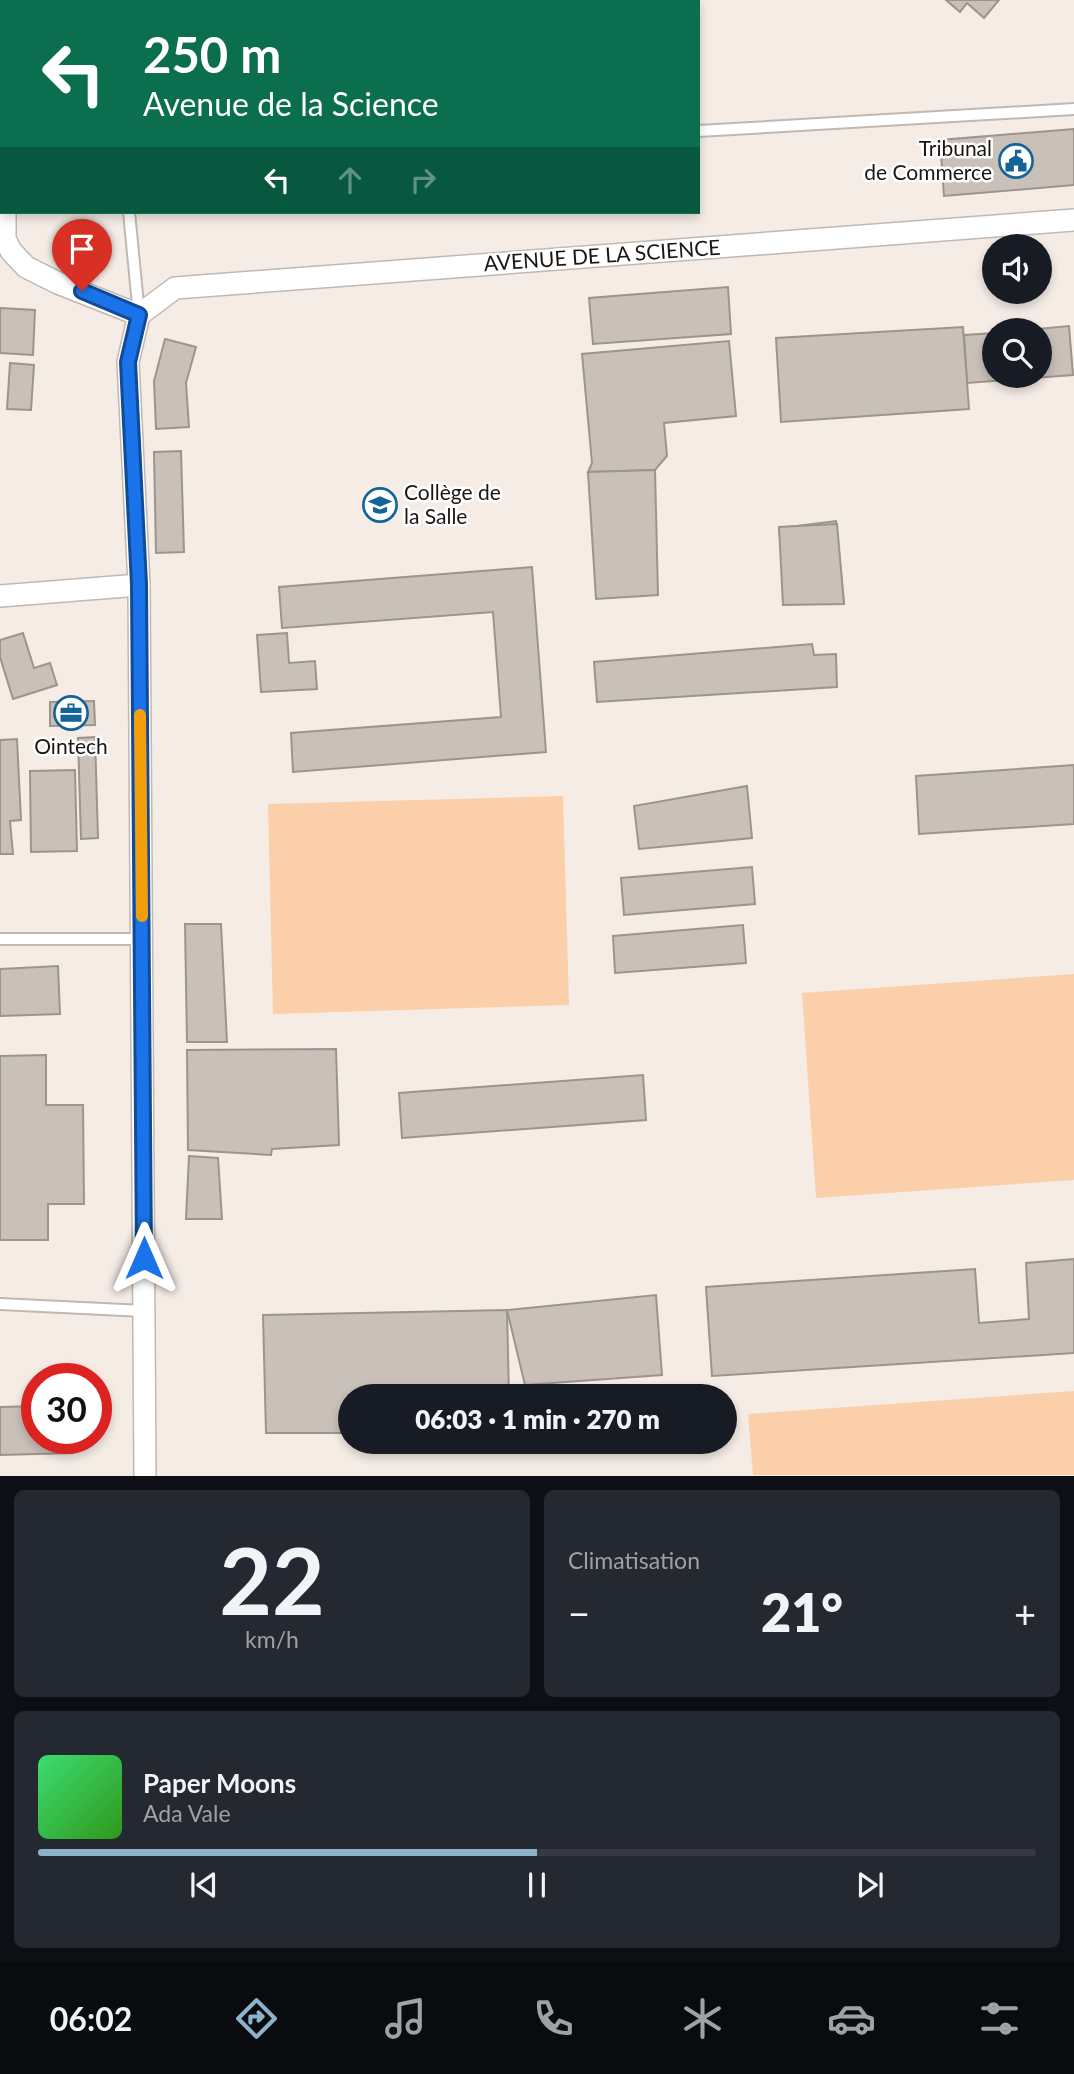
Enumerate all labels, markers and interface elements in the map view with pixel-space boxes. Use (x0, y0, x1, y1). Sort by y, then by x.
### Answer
text: 250 m (143, 25, 281, 83)
icon: left (28, 28, 119, 119)
text: Avenue de la Science (143, 84, 439, 123)
place label: Tribunal de Commerce (864, 135, 992, 184)
public building icon: Tribunal de Commerce (997, 142, 1035, 180)
icon: left (258, 161, 296, 199)
icon: ahead (331, 161, 369, 199)
icon: right (404, 161, 442, 199)
pin (52, 219, 112, 291)
icon: arrive (63, 230, 101, 268)
street label: AVENUE DE LA SCIENCE (483, 234, 721, 275)
map controls (982, 234, 1052, 388)
button: sound (982, 234, 1052, 304)
button: search (982, 318, 1052, 388)
place label: Collège de la Salle (404, 479, 501, 528)
school or university icon: Collège de la Salle (361, 486, 399, 524)
office icon: Ointech (52, 694, 90, 732)
place label: Ointech (34, 733, 108, 758)
position arrow (107, 1221, 181, 1295)
speed limit sign: 30 (21, 1363, 112, 1454)
text: 06:03 · 1 min · 270 m (415, 1403, 660, 1435)
text: 22 (219, 1525, 325, 1634)
text: Climatisation (568, 1546, 700, 1574)
text: 21° (761, 1581, 843, 1643)
text: − (568, 1590, 590, 1636)
text: + (1014, 1590, 1036, 1636)
text: km/h (245, 1625, 299, 1653)
text: Paper Moons (143, 1767, 296, 1799)
text: Ada Vale (143, 1799, 231, 1827)
icon: previous (185, 1866, 223, 1904)
icon: pause (518, 1866, 556, 1904)
icon: next (851, 1866, 889, 1904)
icon: directions (232, 1994, 281, 2043)
icon: music (381, 1994, 430, 2043)
icon: phone (529, 1994, 578, 2043)
icon: climate (678, 1994, 727, 2043)
icon: car (827, 1994, 876, 2043)
icon: filters (975, 1994, 1024, 2043)
text: 06:02 (50, 1999, 132, 2038)

